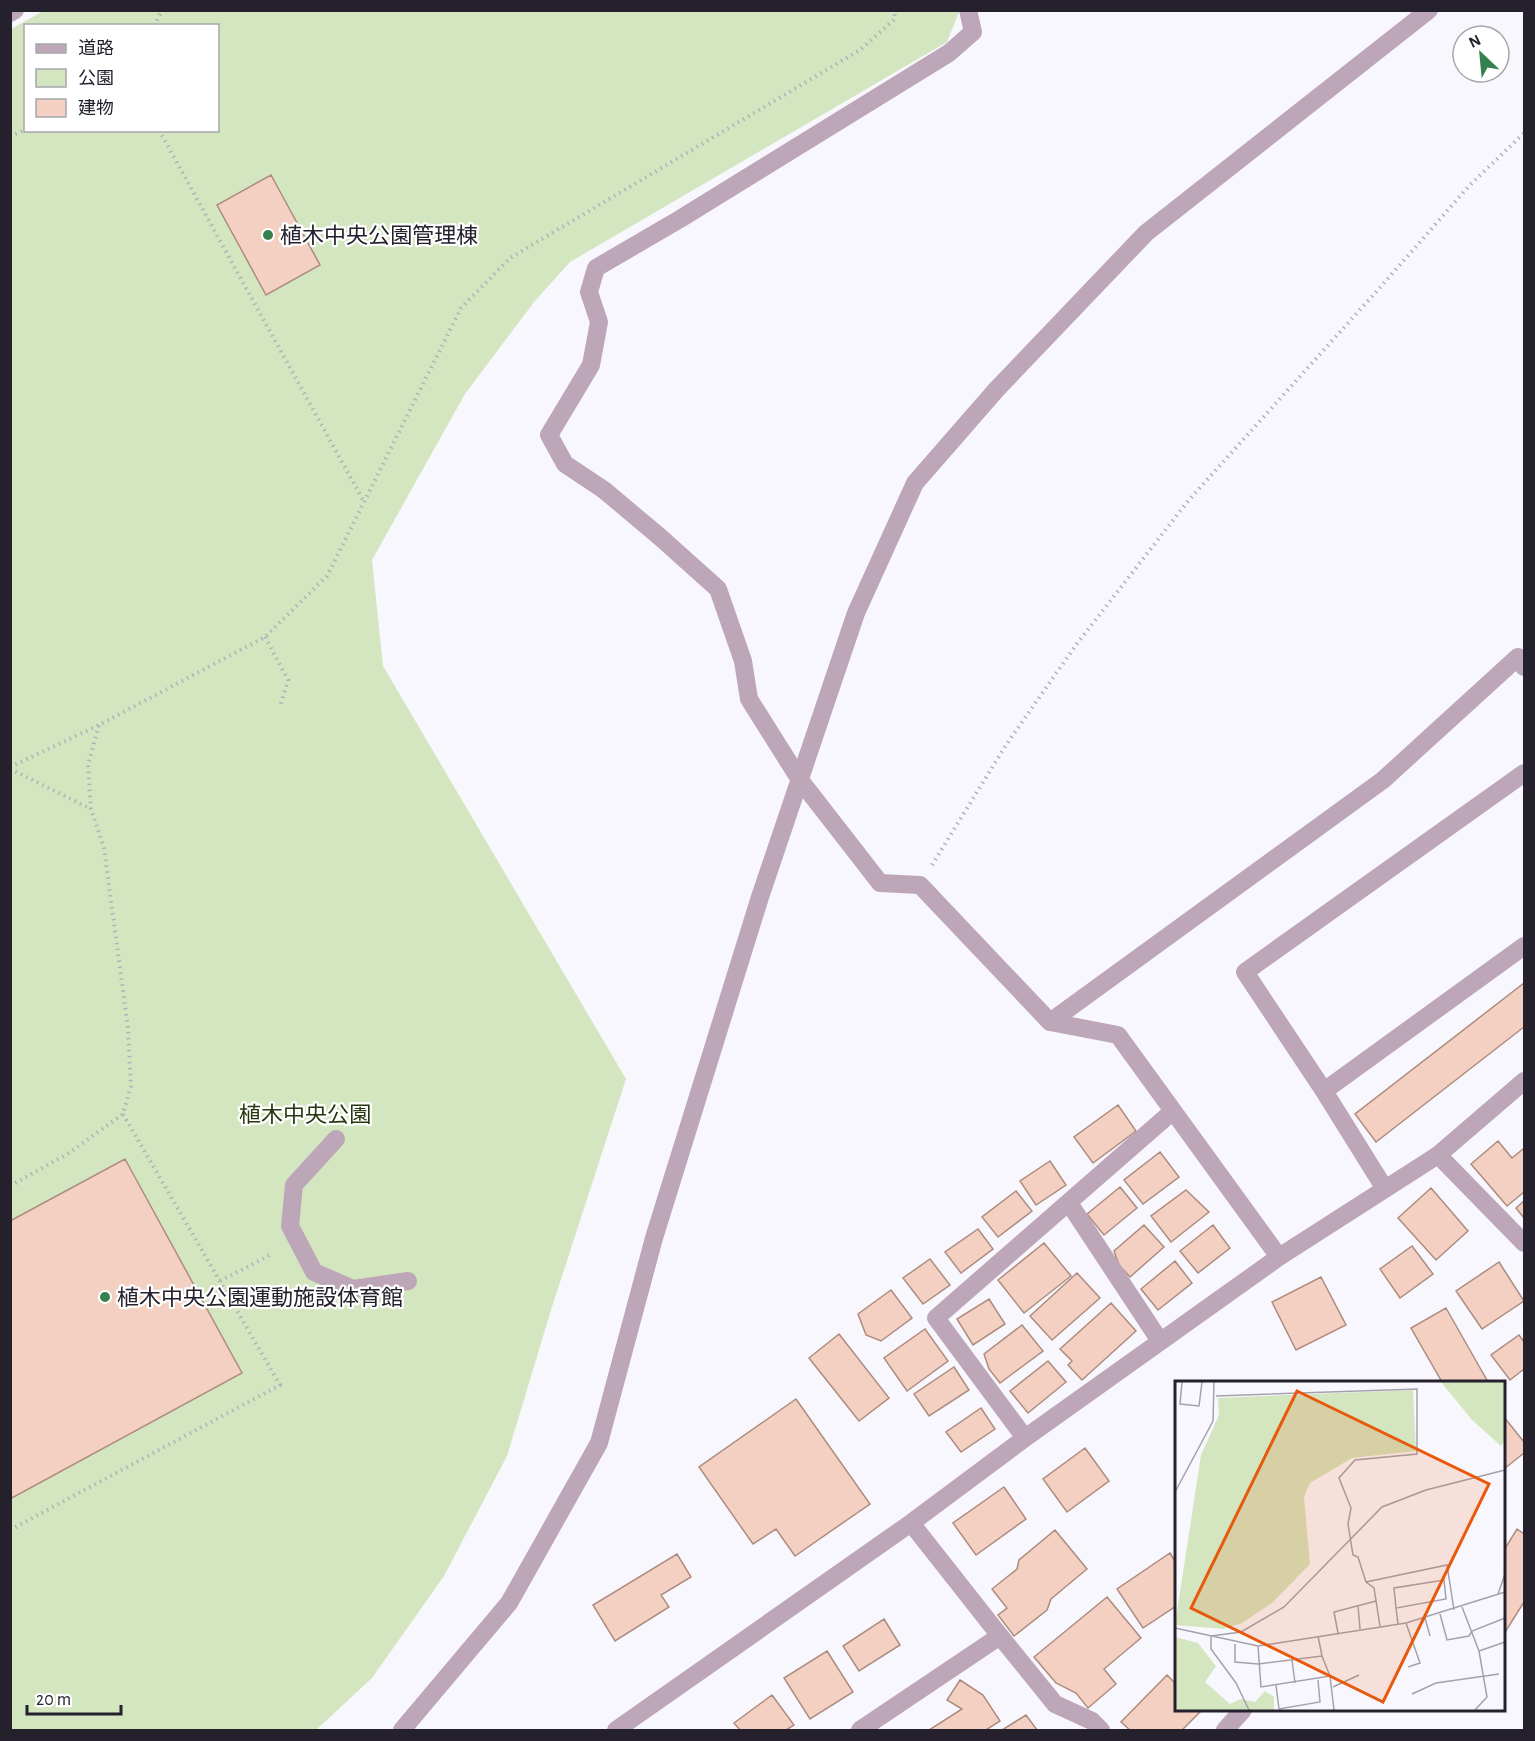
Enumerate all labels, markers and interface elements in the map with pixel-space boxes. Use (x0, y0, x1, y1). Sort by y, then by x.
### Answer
legend (24, 24, 219, 132)
north arrow (1451, 24, 1511, 84)
text: N (1466, 32, 1483, 51)
text: 道路 (78, 38, 114, 58)
text: 公園 (78, 69, 114, 88)
text: 建物 (78, 98, 114, 118)
place label: 植木中央公園管理棟 (280, 224, 478, 247)
marker: 植木中央公園管理棟 (261, 228, 275, 242)
park label: 植木中央公園 (239, 1103, 371, 1126)
place label: 植木中央公園運動施設体育館 (117, 1286, 403, 1309)
marker: 植木中央公園運動施設体育館 (98, 1290, 112, 1304)
inset map (1175, 1381, 1505, 1711)
scale bar (27, 1678, 122, 1716)
text: 20 m (36, 1691, 71, 1709)

